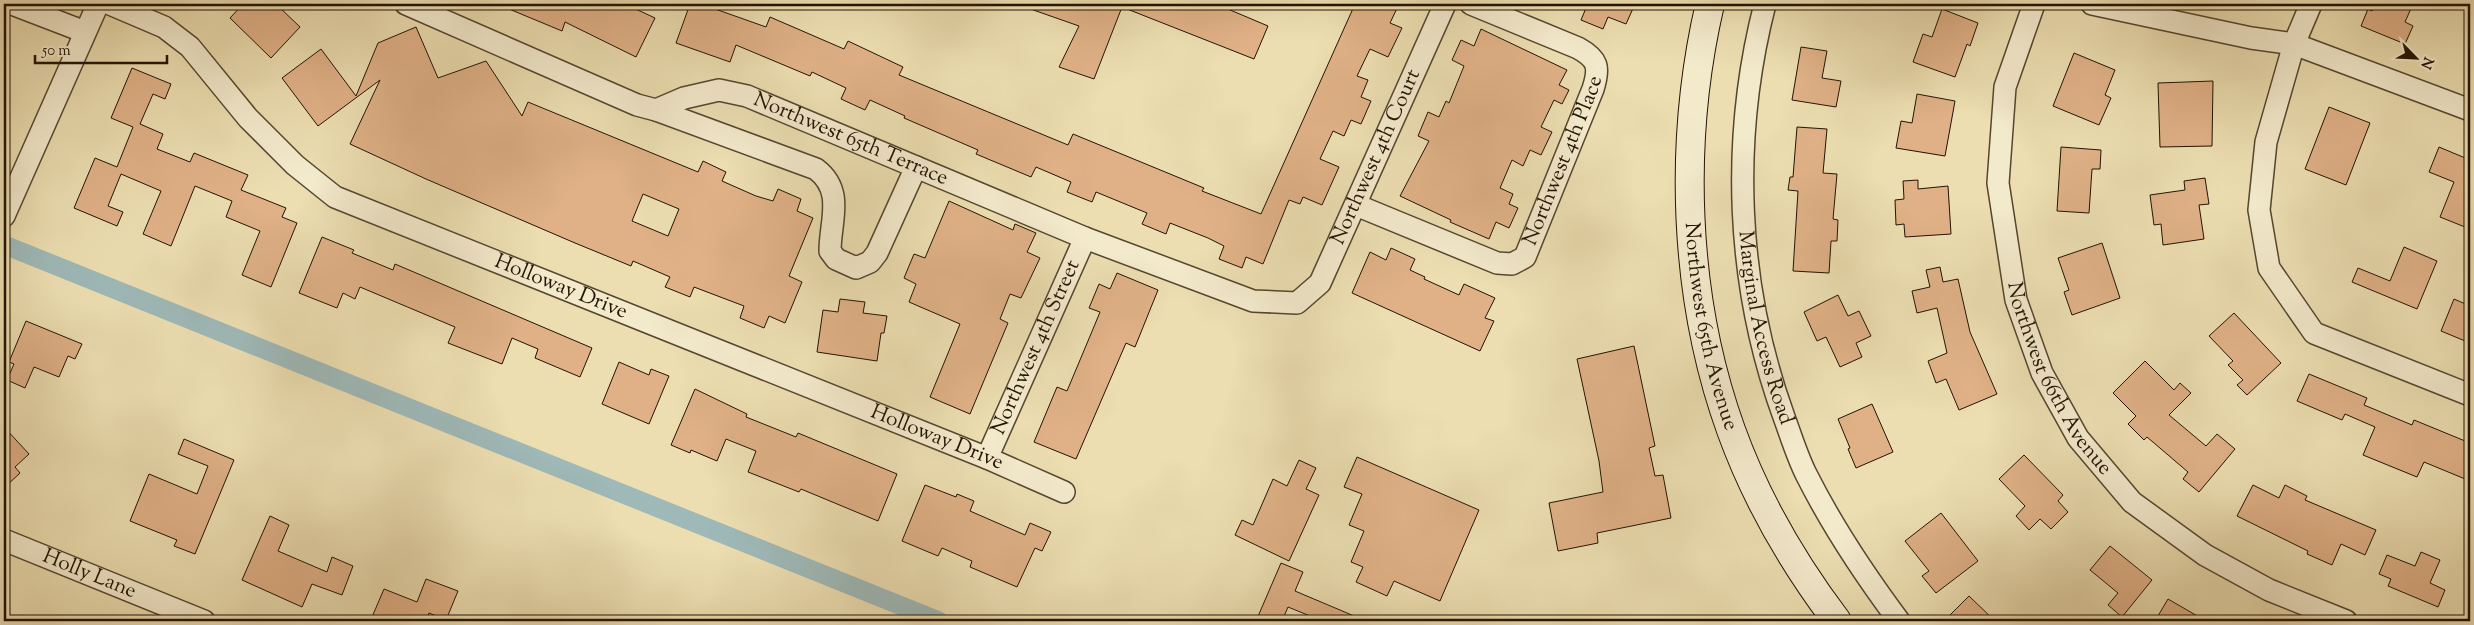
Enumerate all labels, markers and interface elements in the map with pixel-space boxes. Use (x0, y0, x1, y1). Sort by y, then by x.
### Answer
scale bar (35, 32, 168, 64)
north arrow (2392, 32, 2442, 82)
text: 50 m (41, 41, 71, 62)
text: N (2415, 53, 2437, 72)
street label: Northwest 4th Court (1324, 65, 1429, 250)
street label: Northwest 4th Place (1516, 73, 1611, 250)
street label: Northwest 65th Terrace (748, 85, 953, 194)
street label: Northwest 65th Avenue (1676, 222, 1745, 435)
street label: Marginal Access Road (1729, 230, 1801, 429)
street label: Holloway Drive (490, 247, 632, 327)
street label: Northwest 4th Street (984, 255, 1088, 440)
street label: Northwest 66th Avenue (1998, 280, 2119, 482)
street label: Holloway Drive (866, 398, 1008, 478)
street label: Holly Lane (38, 542, 141, 607)

